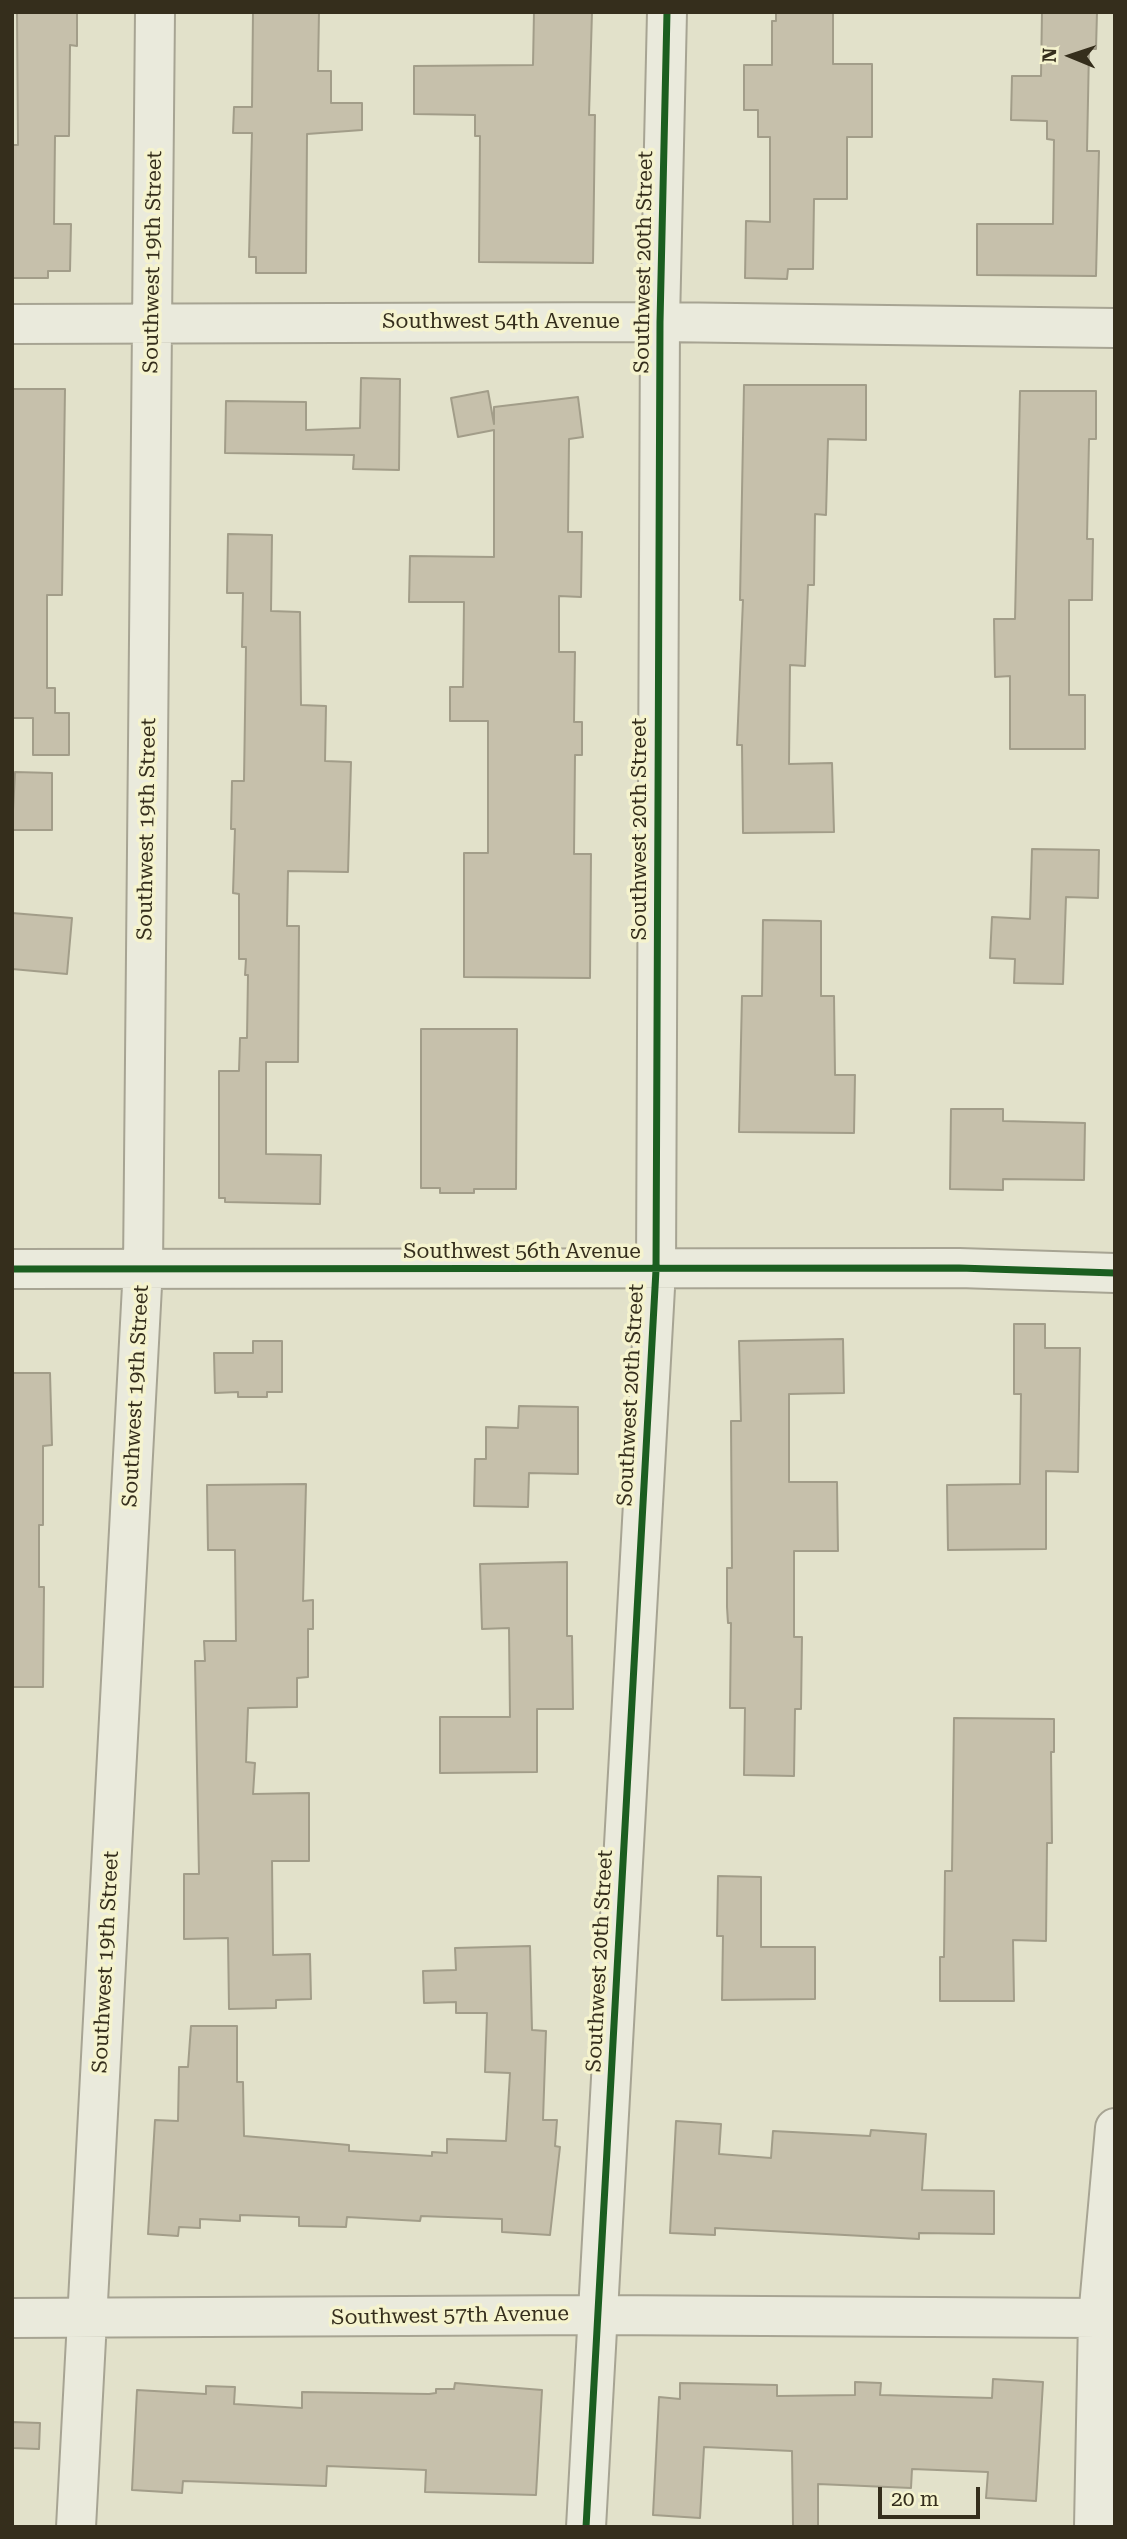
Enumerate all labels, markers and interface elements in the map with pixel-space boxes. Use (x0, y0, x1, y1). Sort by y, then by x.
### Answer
north arrow (1036, 21, 1106, 91)
text: N (1038, 48, 1061, 63)
street label: Southwest 19th Street (138, 150, 168, 374)
street label: Southwest 20th Street (629, 150, 659, 374)
street label: Southwest 54th Avenue (382, 309, 620, 335)
street label: Southwest 19th Street (132, 717, 162, 941)
street label: Southwest 20th Street (627, 718, 653, 940)
street label: Southwest 56th Avenue (403, 1239, 641, 1265)
street label: Southwest 20th Street (613, 1283, 649, 1507)
street label: Southwest 19th Street (118, 1284, 154, 1508)
street label: Southwest 20th Street (582, 1849, 618, 2073)
street label: Southwest 19th Street (88, 1850, 124, 2074)
street label: Southwest 57th Avenue (331, 2301, 569, 2331)
scale bar (882, 2472, 984, 2516)
text: 20 m (891, 2487, 939, 2511)

